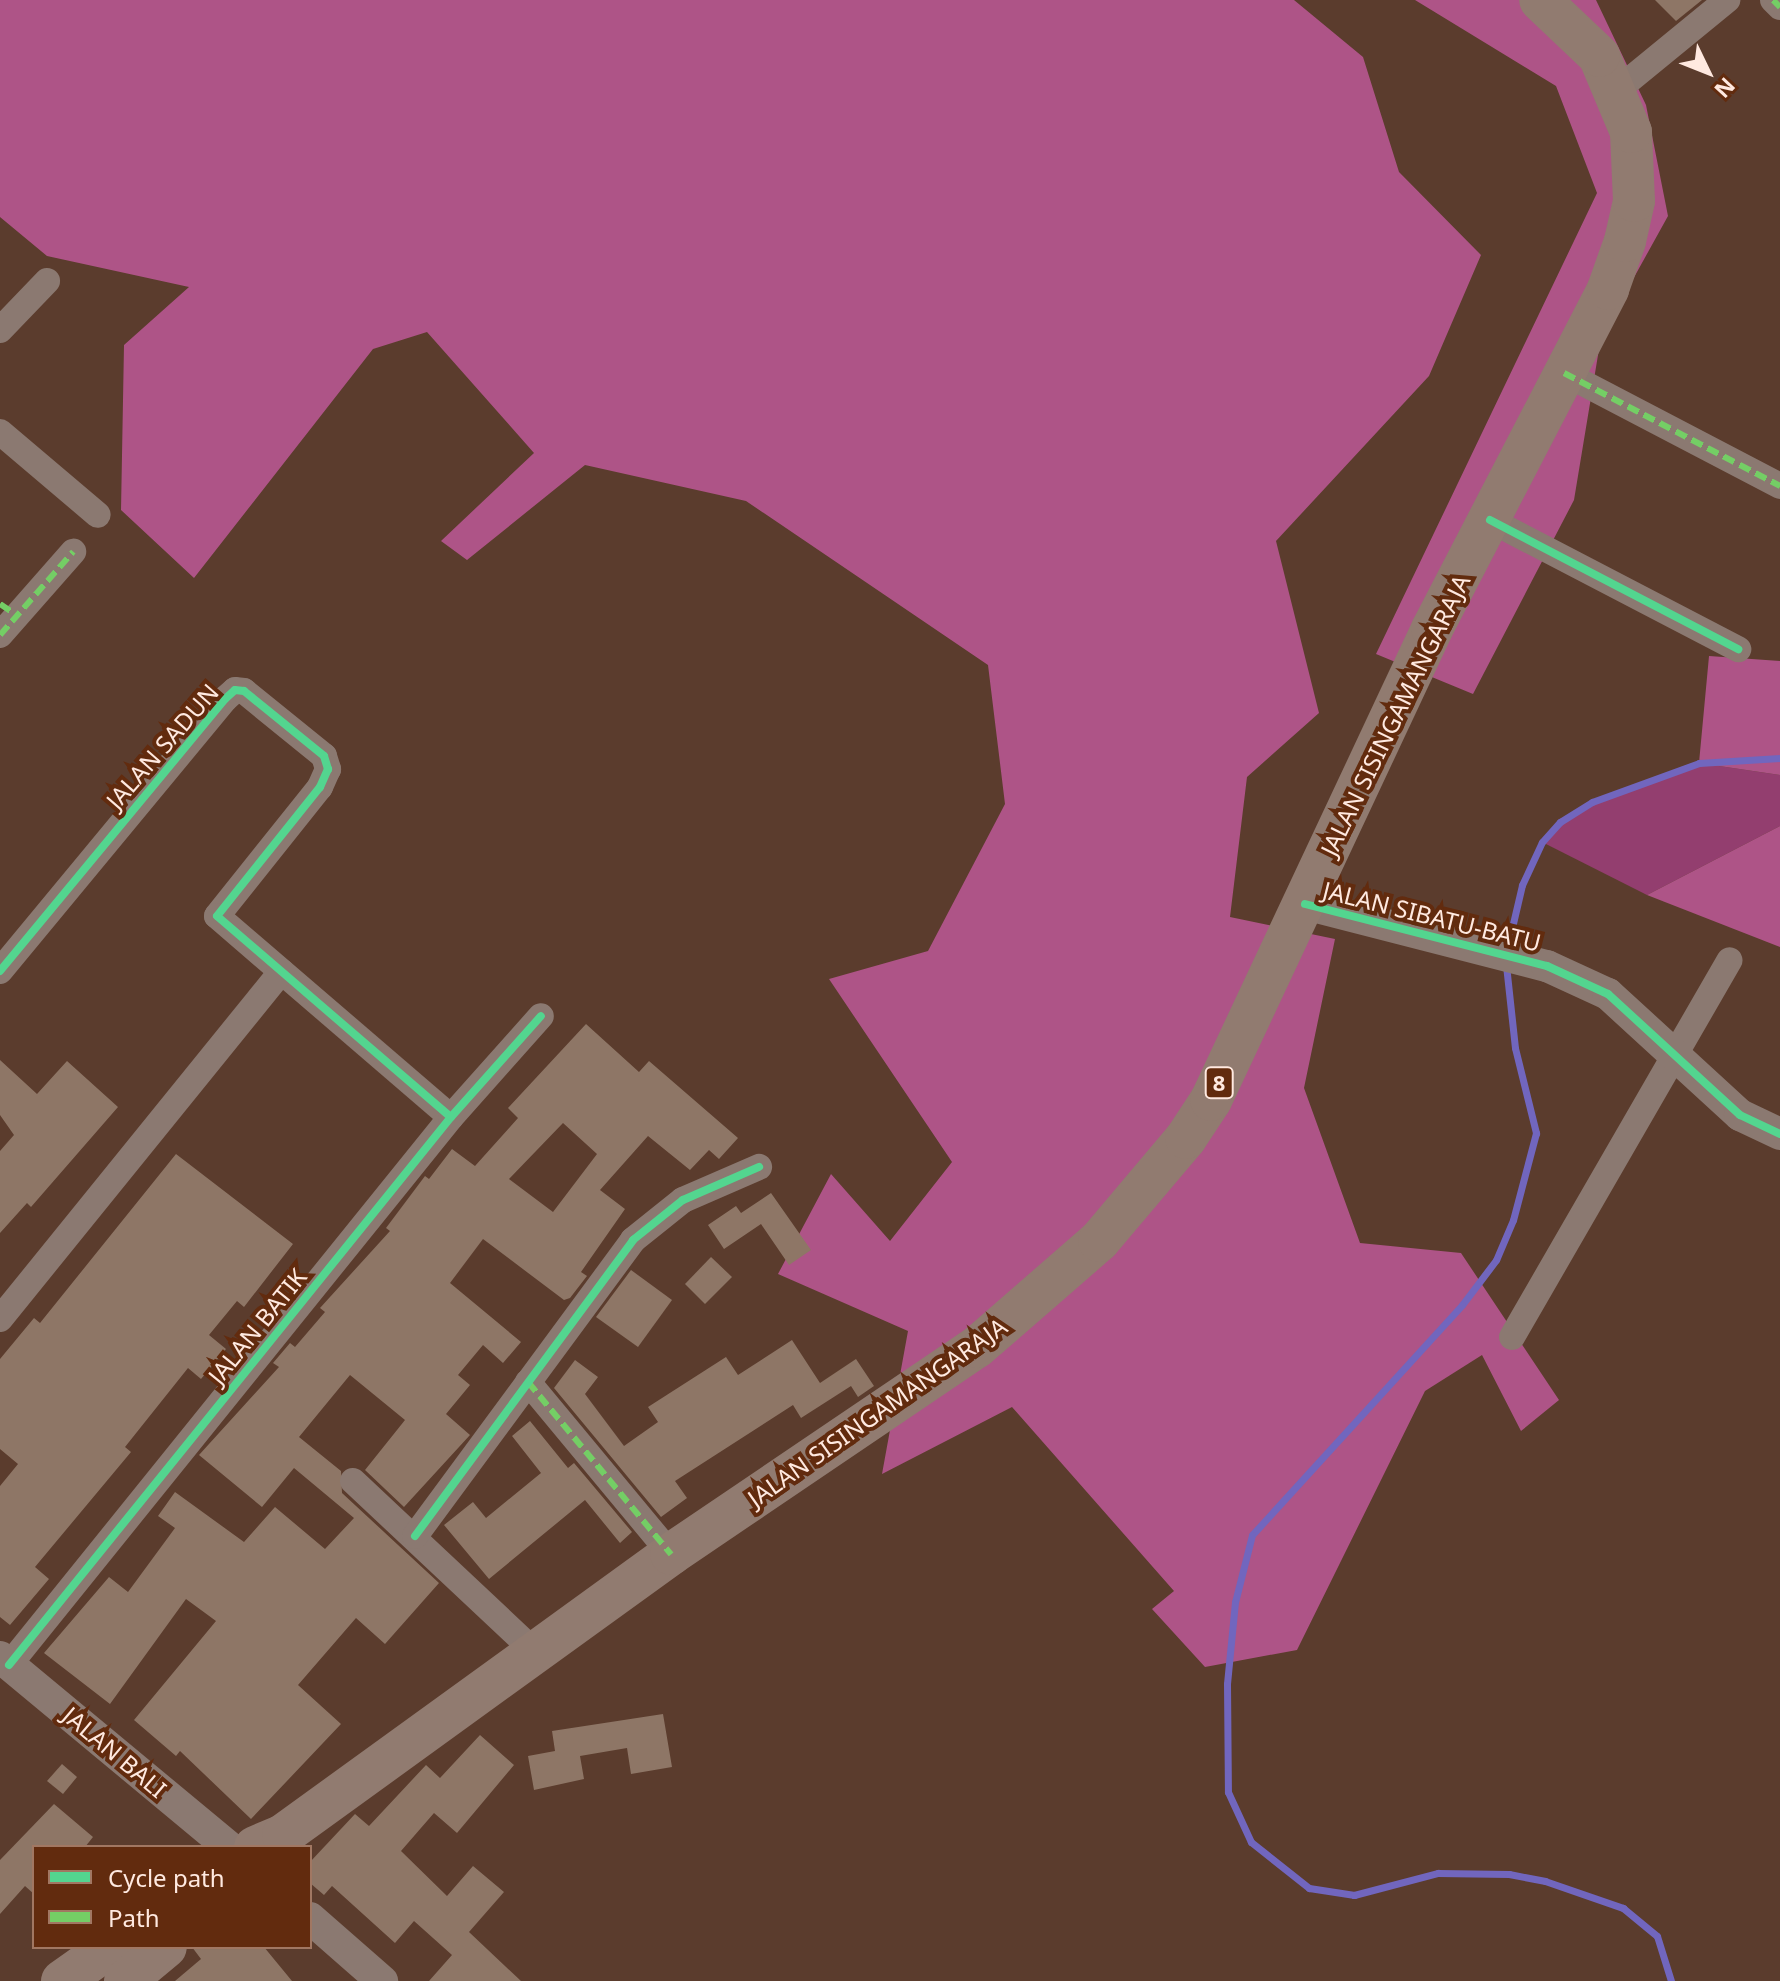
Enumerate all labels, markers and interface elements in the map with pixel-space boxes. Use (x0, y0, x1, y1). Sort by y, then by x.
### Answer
north arrow (1668, 32, 1748, 112)
text: N (1708, 72, 1743, 105)
street label: JALAN SISINGAMANGARAJA (1314, 570, 1476, 860)
street label: JALAN SADUN (100, 678, 224, 814)
street label: JALAN SIBATU-BATU (1320, 875, 1544, 957)
road number: 8 (1203, 1065, 1235, 1101)
street label: JALAN BATIK (202, 1263, 312, 1389)
street label: JALAN SISINGAMANGARAJA (742, 1311, 1012, 1513)
street label: JALAN BALI (58, 1700, 172, 1804)
legend (32, 1845, 312, 1949)
text: Cycle path (108, 1861, 225, 1894)
text: Path (108, 1901, 159, 1934)

